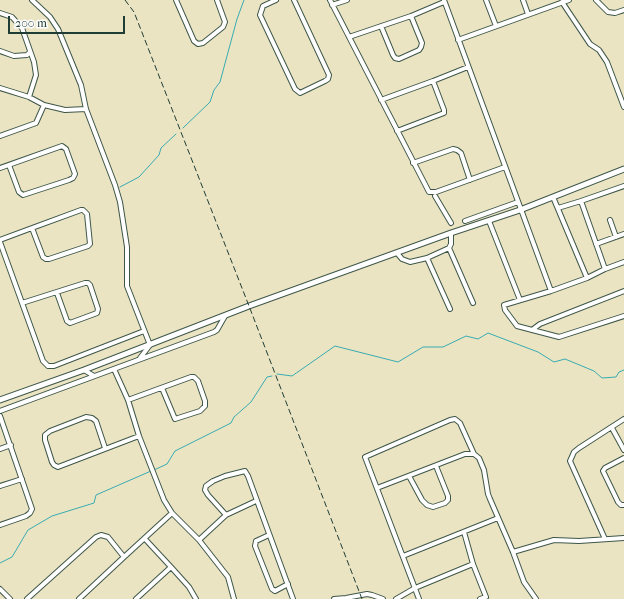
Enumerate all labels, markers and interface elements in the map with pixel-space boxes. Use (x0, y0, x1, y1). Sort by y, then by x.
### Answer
scale bar (10, 8, 127, 34)
text: 200 m (15, 16, 47, 30)

